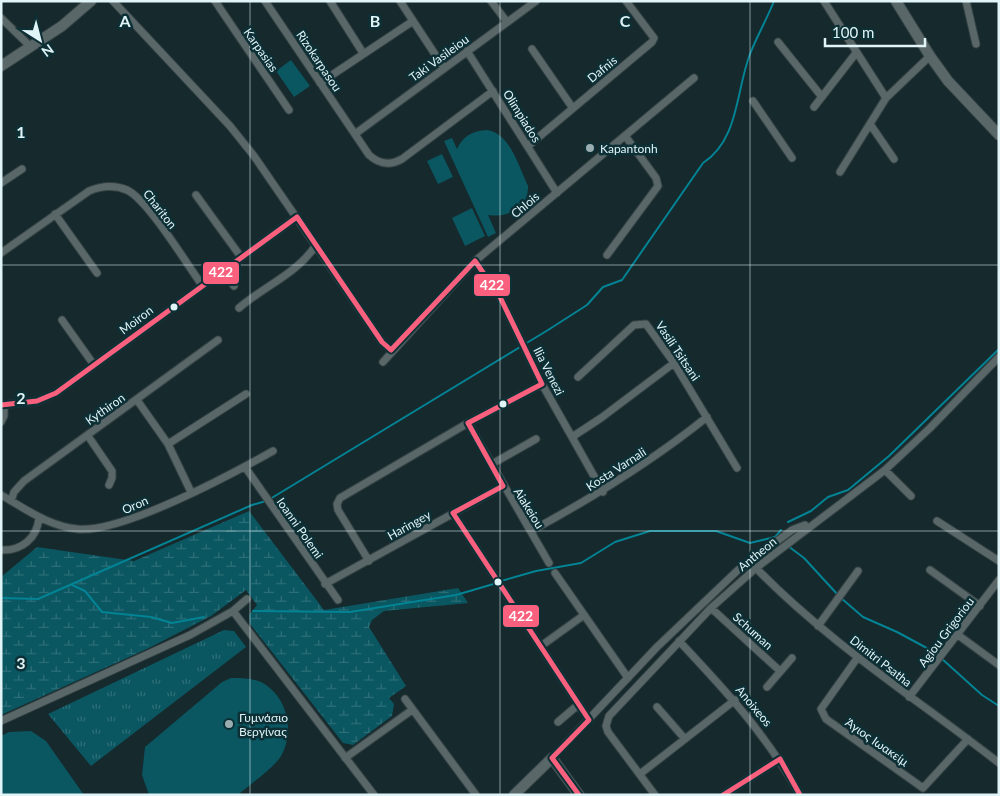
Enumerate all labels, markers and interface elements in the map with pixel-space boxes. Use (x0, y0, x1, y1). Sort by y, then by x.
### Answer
text: A (118, 11, 131, 30)
text: B (370, 11, 380, 30)
text: C (620, 11, 631, 30)
north arrow (15, 15, 65, 65)
scale bar (825, 15, 925, 47)
text: 100 m (832, 23, 874, 41)
street label: Karpasias (240, 25, 282, 75)
street label: Rizokarpasou (293, 28, 345, 94)
street label: Taki Vasileiou (406, 31, 472, 85)
text: N (39, 41, 57, 61)
street label: Dafnis (584, 53, 620, 85)
street label: Olimpiados (500, 87, 544, 145)
text: 1 (16, 122, 26, 141)
place label: Kapantonh (600, 141, 658, 156)
marker: Kapantonh (584, 142, 596, 154)
street label: Chariton (140, 186, 180, 232)
street label: Chlois (508, 189, 542, 221)
line badge: 422 (202, 261, 240, 285)
text: 422 (209, 263, 233, 280)
line badge: 422 (473, 273, 511, 297)
text: 422 (480, 276, 504, 293)
street label: Moiron (116, 302, 156, 338)
unlabelled marker (169, 302, 179, 312)
street label: Vasili Tsitsani (653, 318, 703, 384)
street label: Ilia Venezi (530, 344, 568, 398)
text: 2 (16, 388, 26, 407)
street label: Kythiron (82, 390, 128, 428)
unlabelled marker (498, 399, 508, 409)
street label: Kosta Varnali (583, 444, 649, 494)
street label: Aiakeiou (511, 485, 547, 531)
street label: Oron (120, 493, 150, 517)
street label: Ioanni Polemi (274, 495, 327, 561)
street label: Haringey (385, 507, 434, 543)
street label: Antheon (735, 534, 779, 574)
unlabelled marker (493, 577, 503, 587)
street label: Agiou Grigoriou (915, 594, 977, 670)
line badge: 422 (502, 604, 540, 628)
text: 422 (509, 607, 533, 624)
street label: Schuman (730, 609, 776, 653)
street label: Dimitri Psatha (847, 632, 915, 690)
text: 3 (16, 653, 26, 672)
street label: Anoixeos (733, 683, 775, 729)
place label: Γυμνάσιο Βεργίνας (239, 710, 288, 739)
street label: Άγιος Ιωακείμ (842, 715, 912, 770)
marker: Γυμνάσιο Βεργίνας (223, 718, 235, 730)

